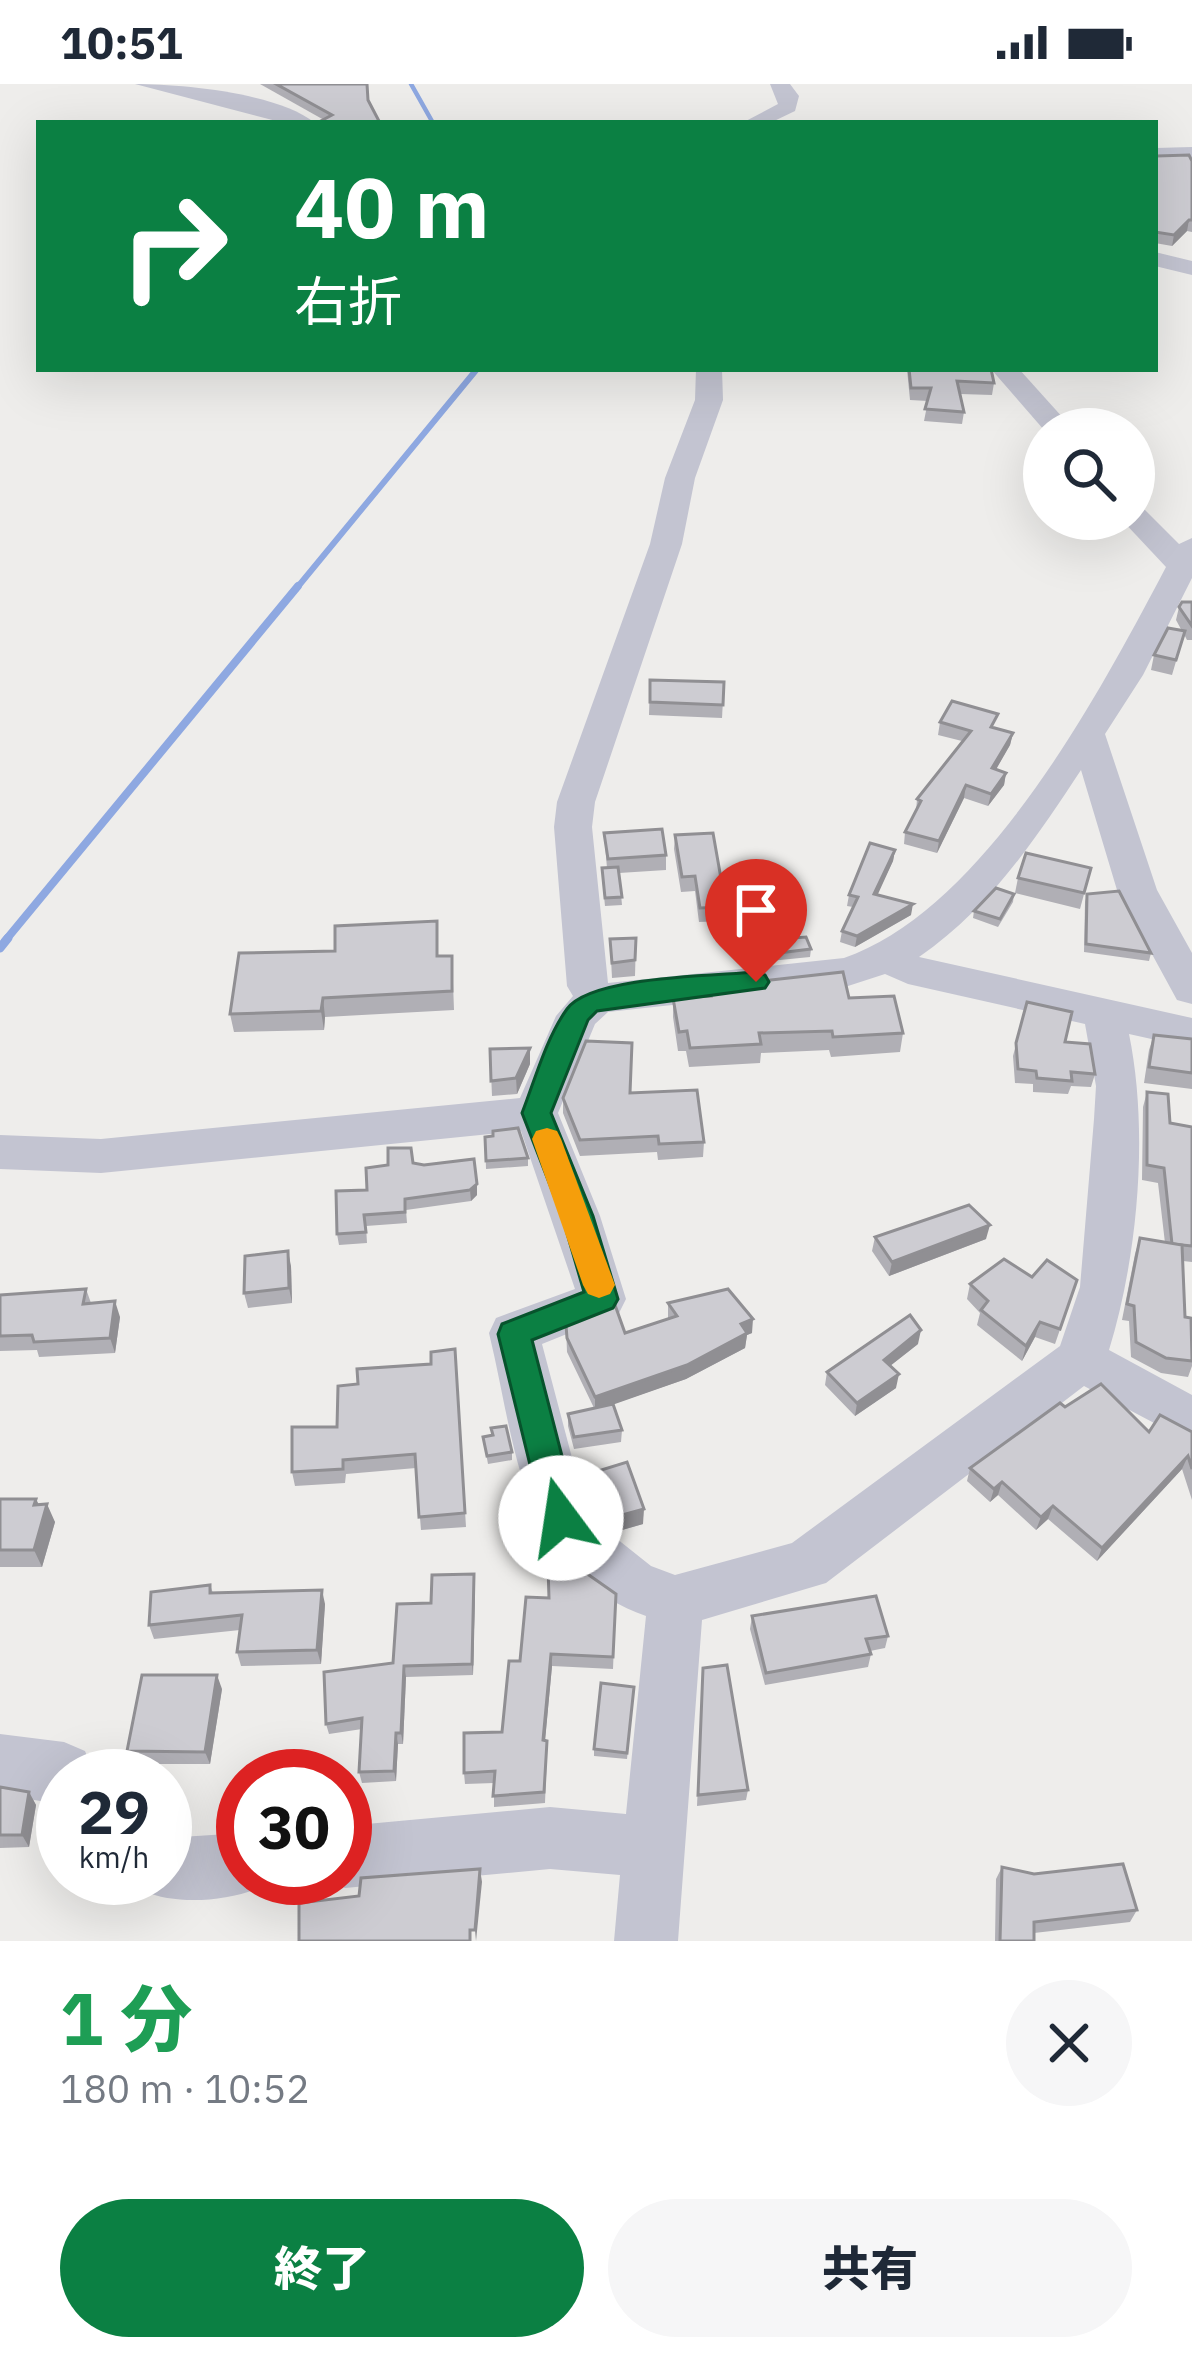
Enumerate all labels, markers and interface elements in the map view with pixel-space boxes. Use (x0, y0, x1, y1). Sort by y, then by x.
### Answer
text: 10:51 (60, 13, 183, 71)
text: 40 m (294, 152, 490, 261)
icon: right (96, 168, 252, 324)
text: 右折 (294, 266, 402, 336)
map controls (1023, 408, 1155, 540)
button: search (1023, 408, 1155, 540)
pin (705, 859, 807, 982)
icon: arrive (723, 877, 789, 943)
position arrow (498, 1455, 624, 1581)
speed limit sign: 30 (216, 1749, 372, 1905)
text: 29 (78, 1772, 150, 1851)
text: km/h (79, 1837, 149, 1876)
text: 1 分 (60, 1971, 192, 2065)
button: close (1006, 1980, 1132, 2106)
text: 180 m · 10:52 (60, 2063, 310, 2114)
button: 終了 (60, 2199, 584, 2337)
button: 共有 (608, 2199, 1132, 2337)

